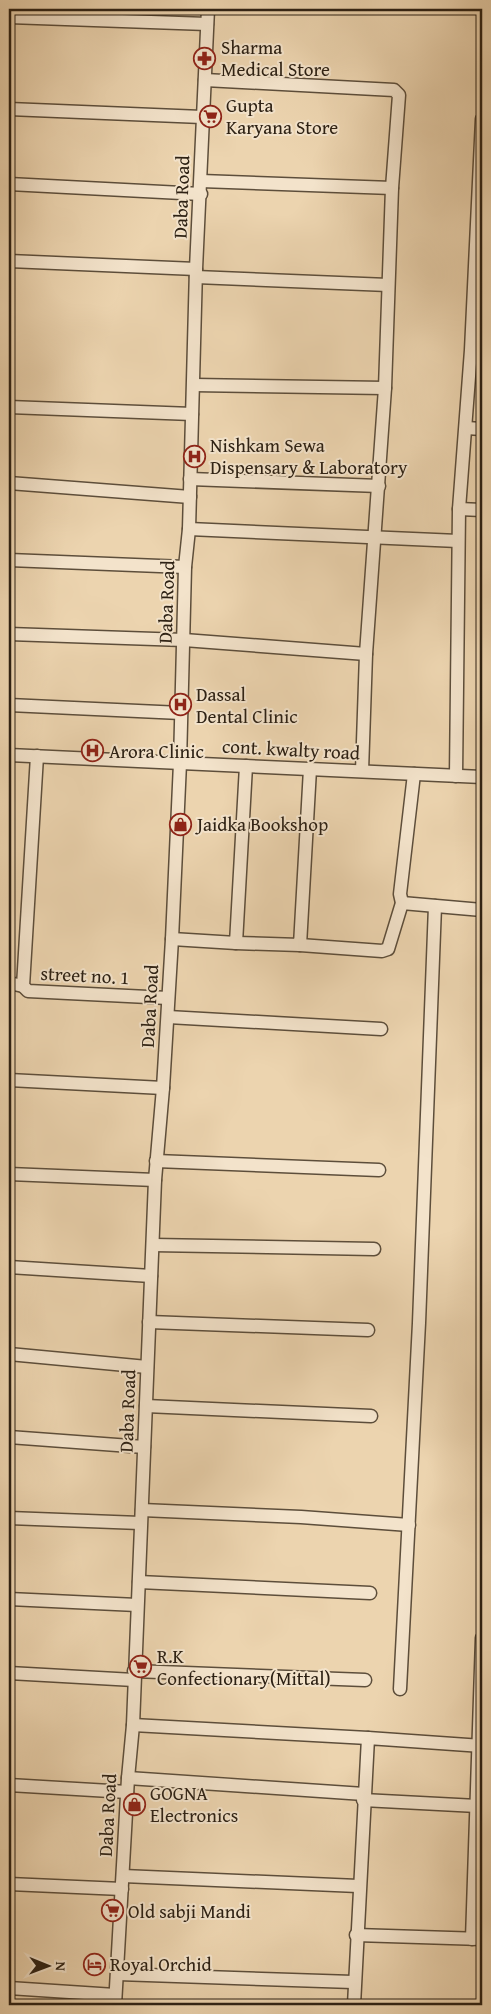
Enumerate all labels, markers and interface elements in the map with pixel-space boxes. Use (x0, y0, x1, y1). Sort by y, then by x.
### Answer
place label: Sharma Medical Store (221, 33, 330, 83)
pharmacy icon: Sharma Medical Store (193, 46, 217, 70)
place label: Gupta Karyana Store (226, 91, 338, 141)
supermarket icon: Gupta Karyana Store (198, 104, 222, 128)
street label: Daba Road (166, 154, 196, 239)
place label: Nishkam Sewa Dispensary & Laboratory (210, 431, 408, 481)
hospital icon: Nishkam Sewa Dispensary & Laboratory (182, 444, 206, 468)
street label: Daba Road (151, 559, 181, 644)
place label: Dassal Dental Clinic (196, 680, 298, 730)
hospital icon: Dassal Dental Clinic (168, 693, 192, 717)
street label: cont. kwalty road (221, 731, 362, 767)
place label: Arora Clinic (109, 737, 204, 765)
hospital icon: Arora Clinic (81, 739, 105, 763)
place label: Jaidka Bookshop (195, 810, 328, 838)
shop icon: Jaidka Bookshop (169, 812, 193, 836)
street label: street no. 1 (40, 959, 130, 991)
street label: Daba Road (133, 963, 165, 1048)
street label: Daba Road (112, 1368, 142, 1453)
place label: R.K Confectionary(Mittal) (157, 1642, 331, 1692)
supermarket icon: R.K Confectionary(Mittal) (129, 1655, 153, 1679)
street label: Daba Road (91, 1772, 123, 1857)
place label: GOGNA Electronics (150, 1779, 238, 1829)
shop icon: GOGNA Electronics (122, 1792, 146, 1816)
place label: Old sabji Mandi (128, 1897, 251, 1925)
supermarket icon: Old sabji Mandi (100, 1899, 124, 1923)
north arrow (22, 1942, 72, 1992)
place label: Royal Orchid (110, 1950, 213, 1978)
hotel icon: Royal Orchid (82, 1952, 106, 1976)
text: N (51, 1961, 71, 1972)

